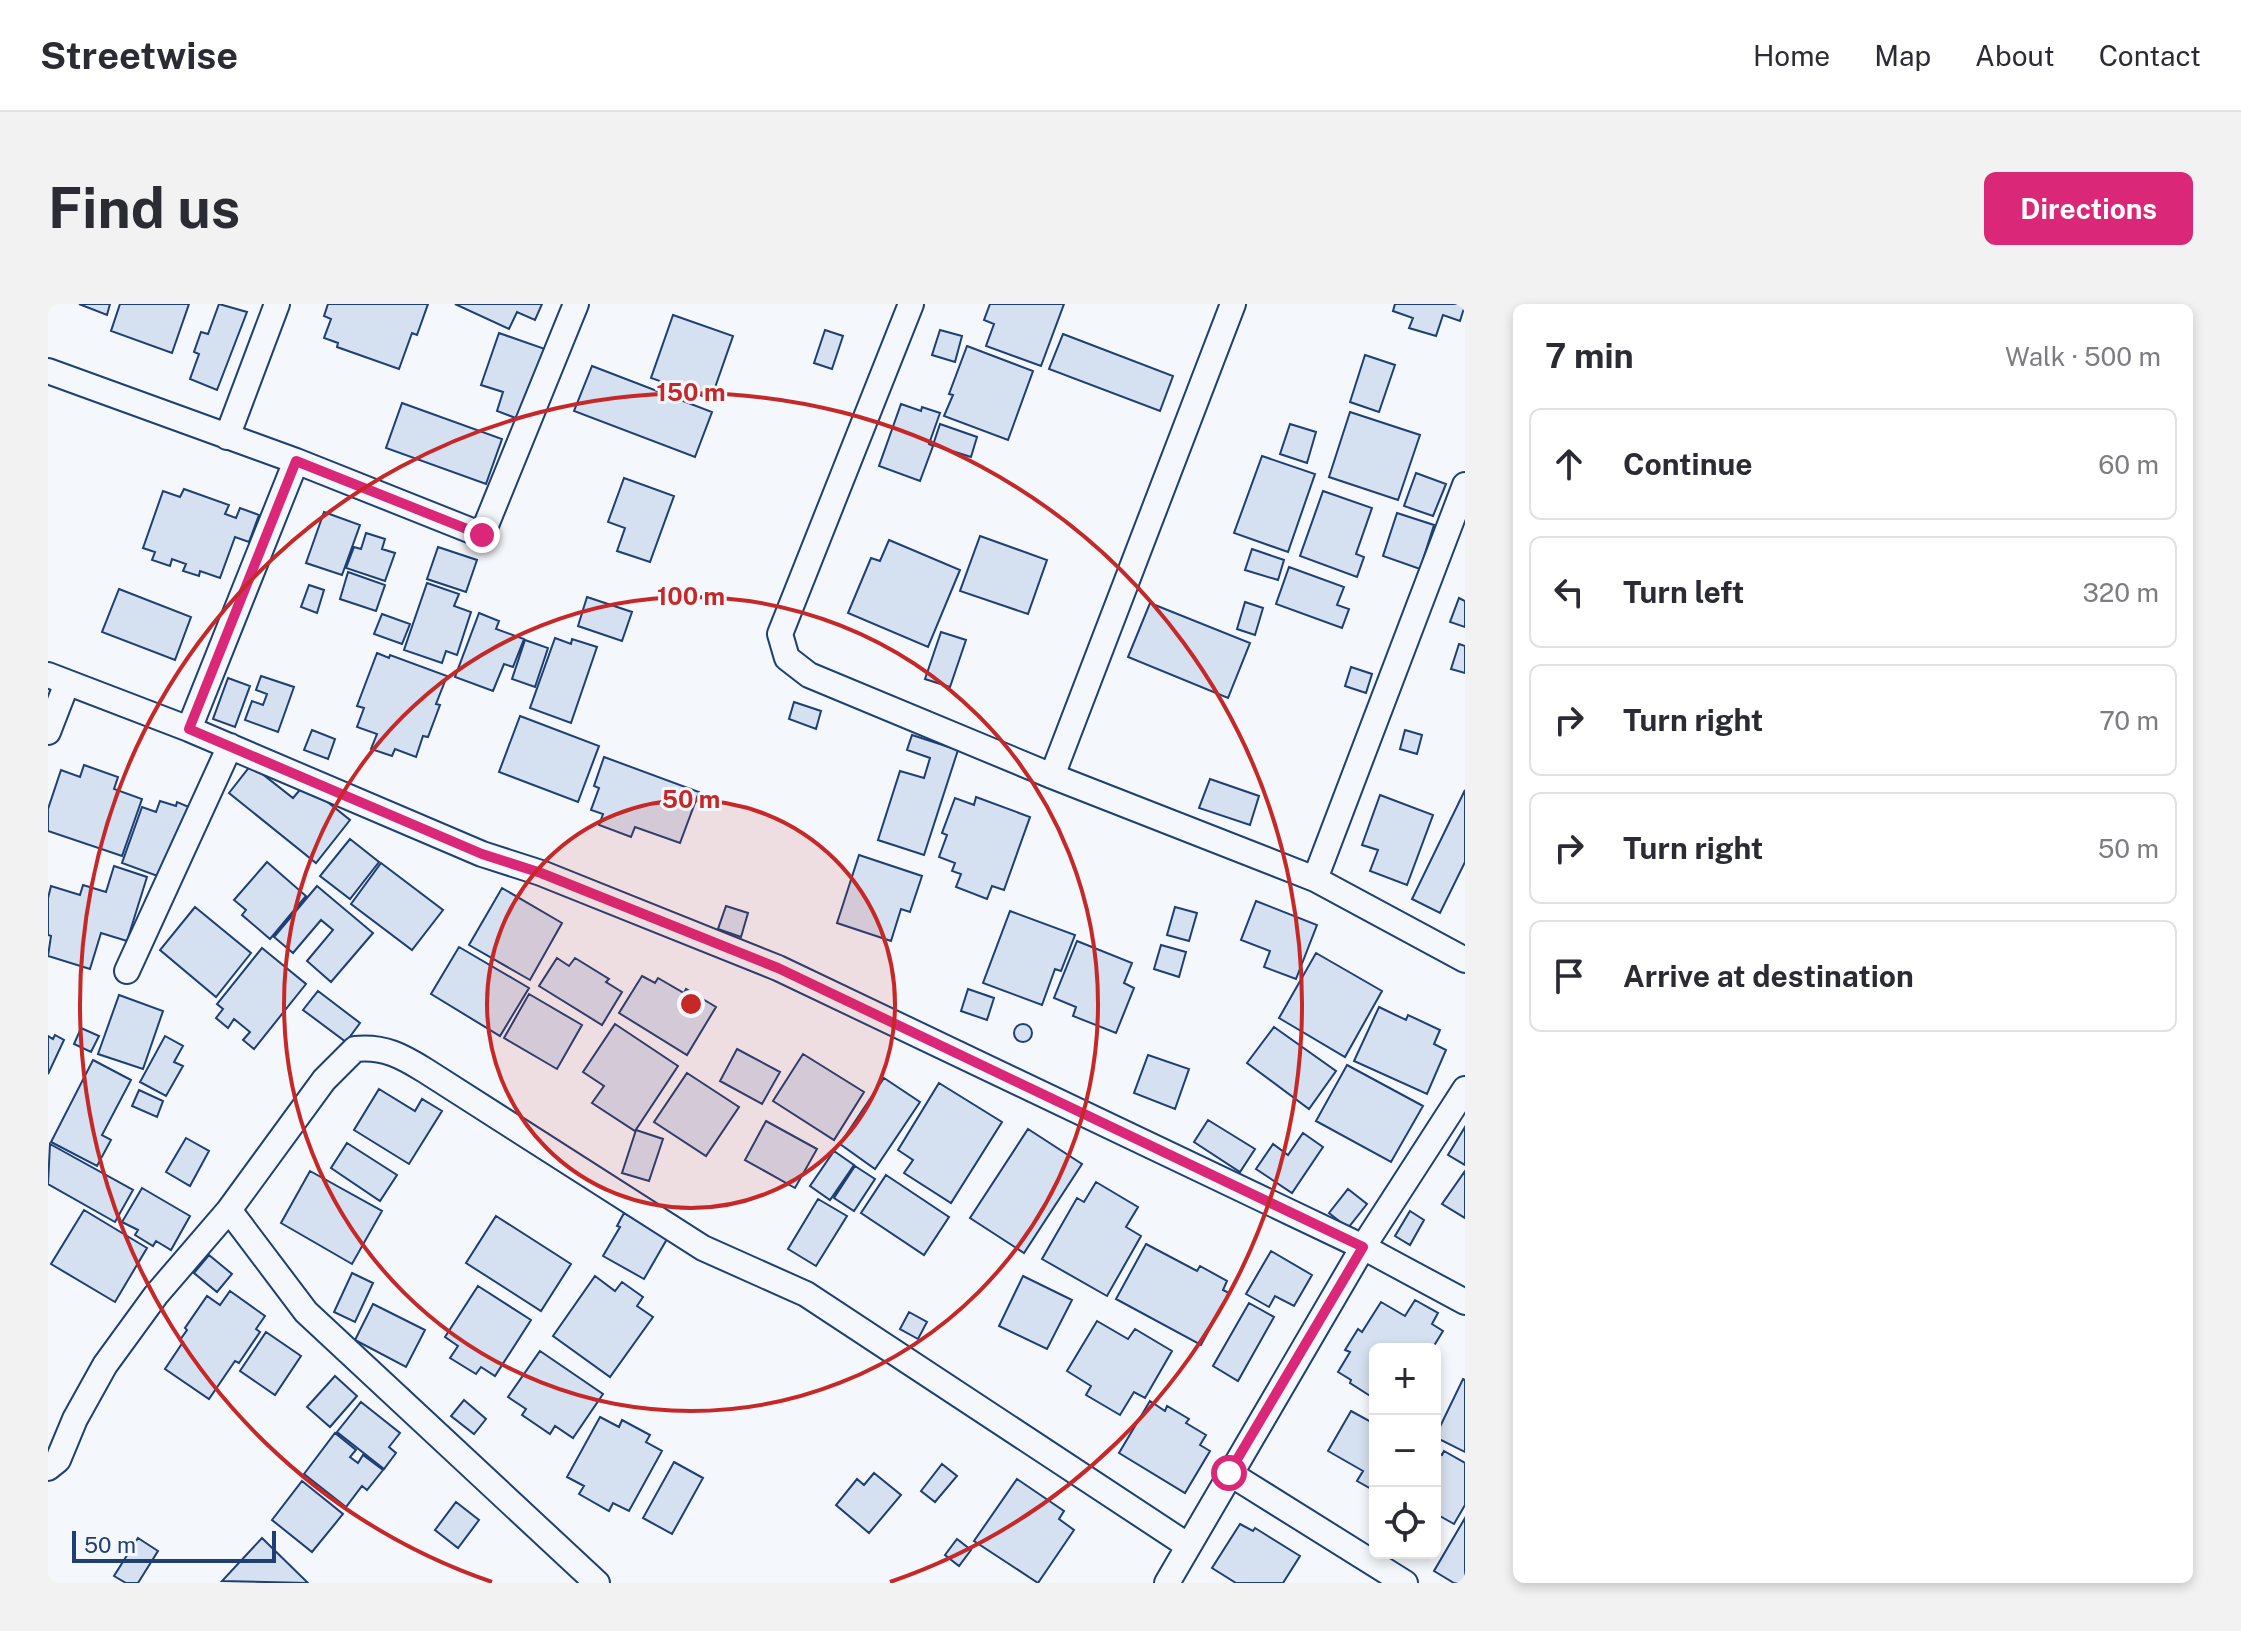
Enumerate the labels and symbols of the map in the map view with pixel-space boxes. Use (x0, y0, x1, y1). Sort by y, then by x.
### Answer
text: 150 m (657, 378, 725, 406)
route end (464, 517, 500, 553)
text: 100 m (657, 582, 725, 610)
text: 50 m (662, 785, 720, 813)
centre of rings (677, 990, 705, 1018)
route start (1211, 1455, 1247, 1491)
scale bar (72, 1527, 276, 1563)

